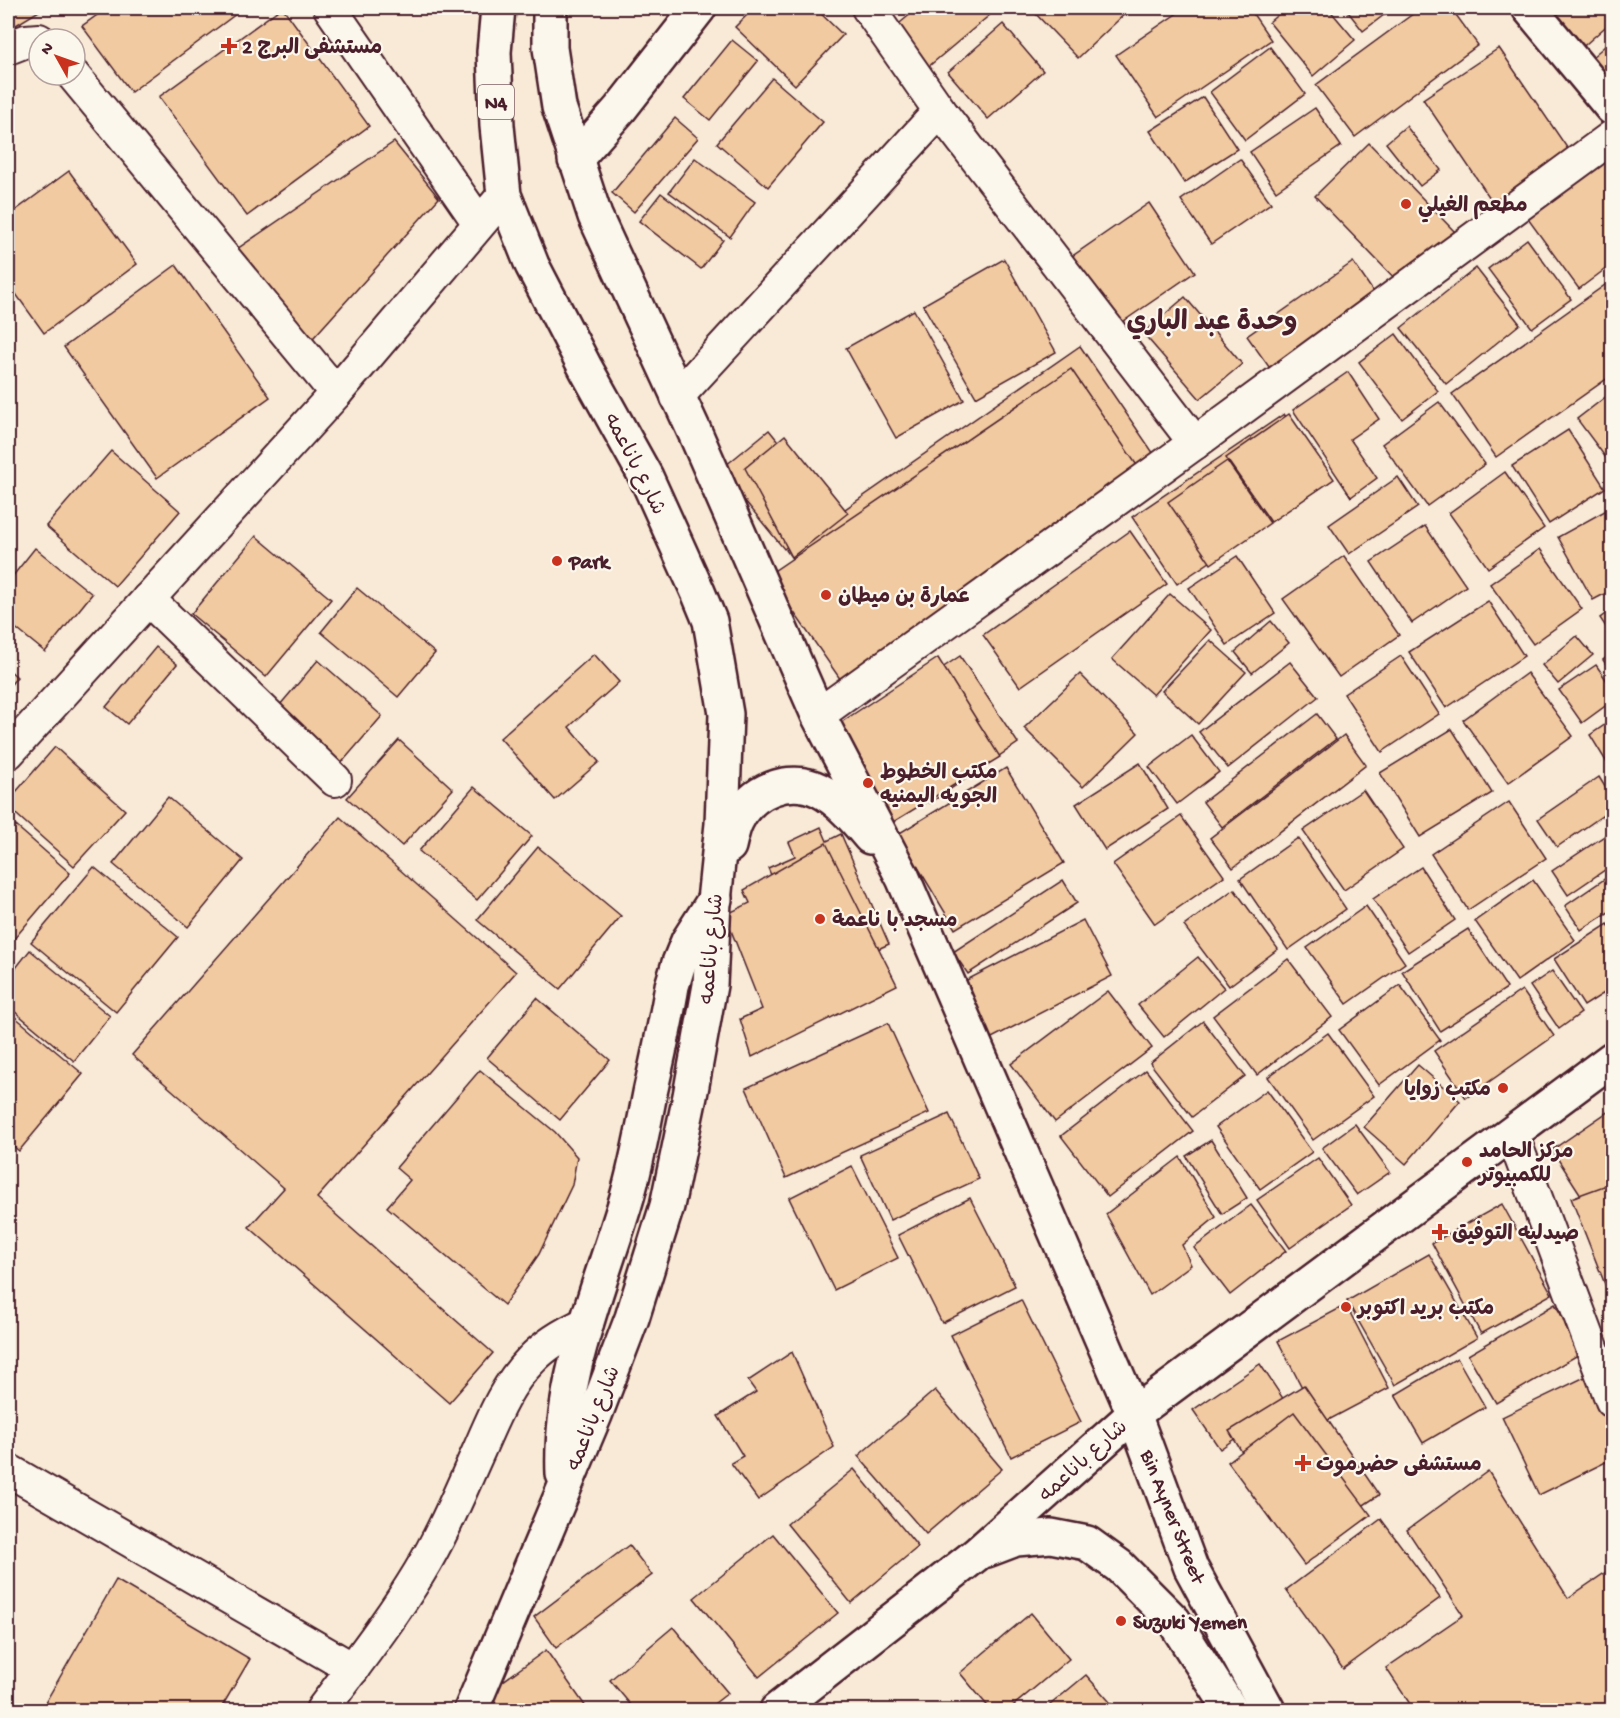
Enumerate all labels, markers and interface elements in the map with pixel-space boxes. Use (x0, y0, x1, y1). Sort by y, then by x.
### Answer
north arrow (27, 27, 87, 87)
marker: مستشفى البرج 2 (220, 37, 238, 55)
place label: مستشفى البرج 2 (242, 37, 382, 62)
text: N (38, 39, 59, 60)
road number: N4 (478, 85, 514, 119)
place label: مطعم الغيلي (1418, 195, 1528, 223)
marker: مطعم الغيلي (1399, 197, 1413, 211)
district label: وحدة عبد الباري (1127, 308, 1297, 340)
street label: شارع باناعمه (596, 409, 669, 520)
place label: Park (568, 552, 612, 577)
marker: Park (550, 554, 564, 568)
place label: عمارة بن ميطان (838, 586, 971, 611)
marker: عمارة بن ميطان (819, 588, 833, 602)
place label: مكتب الخطوط الجويه اليمنيه (880, 761, 997, 811)
marker: مكتب الخطوط الجويه اليمنيه (861, 776, 875, 790)
street label: شارع باناعمه (696, 893, 731, 1006)
place label: مسجد با ناعمة (832, 909, 958, 935)
marker: مسجد با ناعمة (813, 912, 827, 926)
place label: مكتب زوايا (1404, 1078, 1491, 1104)
marker: مكتب زوايا (1496, 1081, 1510, 1095)
place label: مركز الحامد للكمبيوتر (1477, 1141, 1573, 1190)
marker: مركز الحامد للكمبيوتر (1460, 1155, 1474, 1169)
place label: صيدليه التوفيق (1452, 1220, 1579, 1248)
marker: صيدليه التوفيق (1433, 1225, 1447, 1239)
place label: مكتب بريد اكتوبر (1356, 1297, 1494, 1323)
marker: مكتب بريد اكتوبر (1339, 1300, 1353, 1314)
street label: شارع باناعمه (563, 1363, 628, 1476)
street label: شارع باناعمه (1035, 1416, 1134, 1509)
street label: Bin Ayner Street (1132, 1446, 1210, 1590)
marker: مستشفى حضرموت (1294, 1454, 1312, 1472)
place label: مستشفى حضرموت (1316, 1454, 1482, 1479)
place label: Suzuki Yemen (1133, 1612, 1248, 1637)
marker: Suzuki Yemen (1114, 1614, 1128, 1628)

